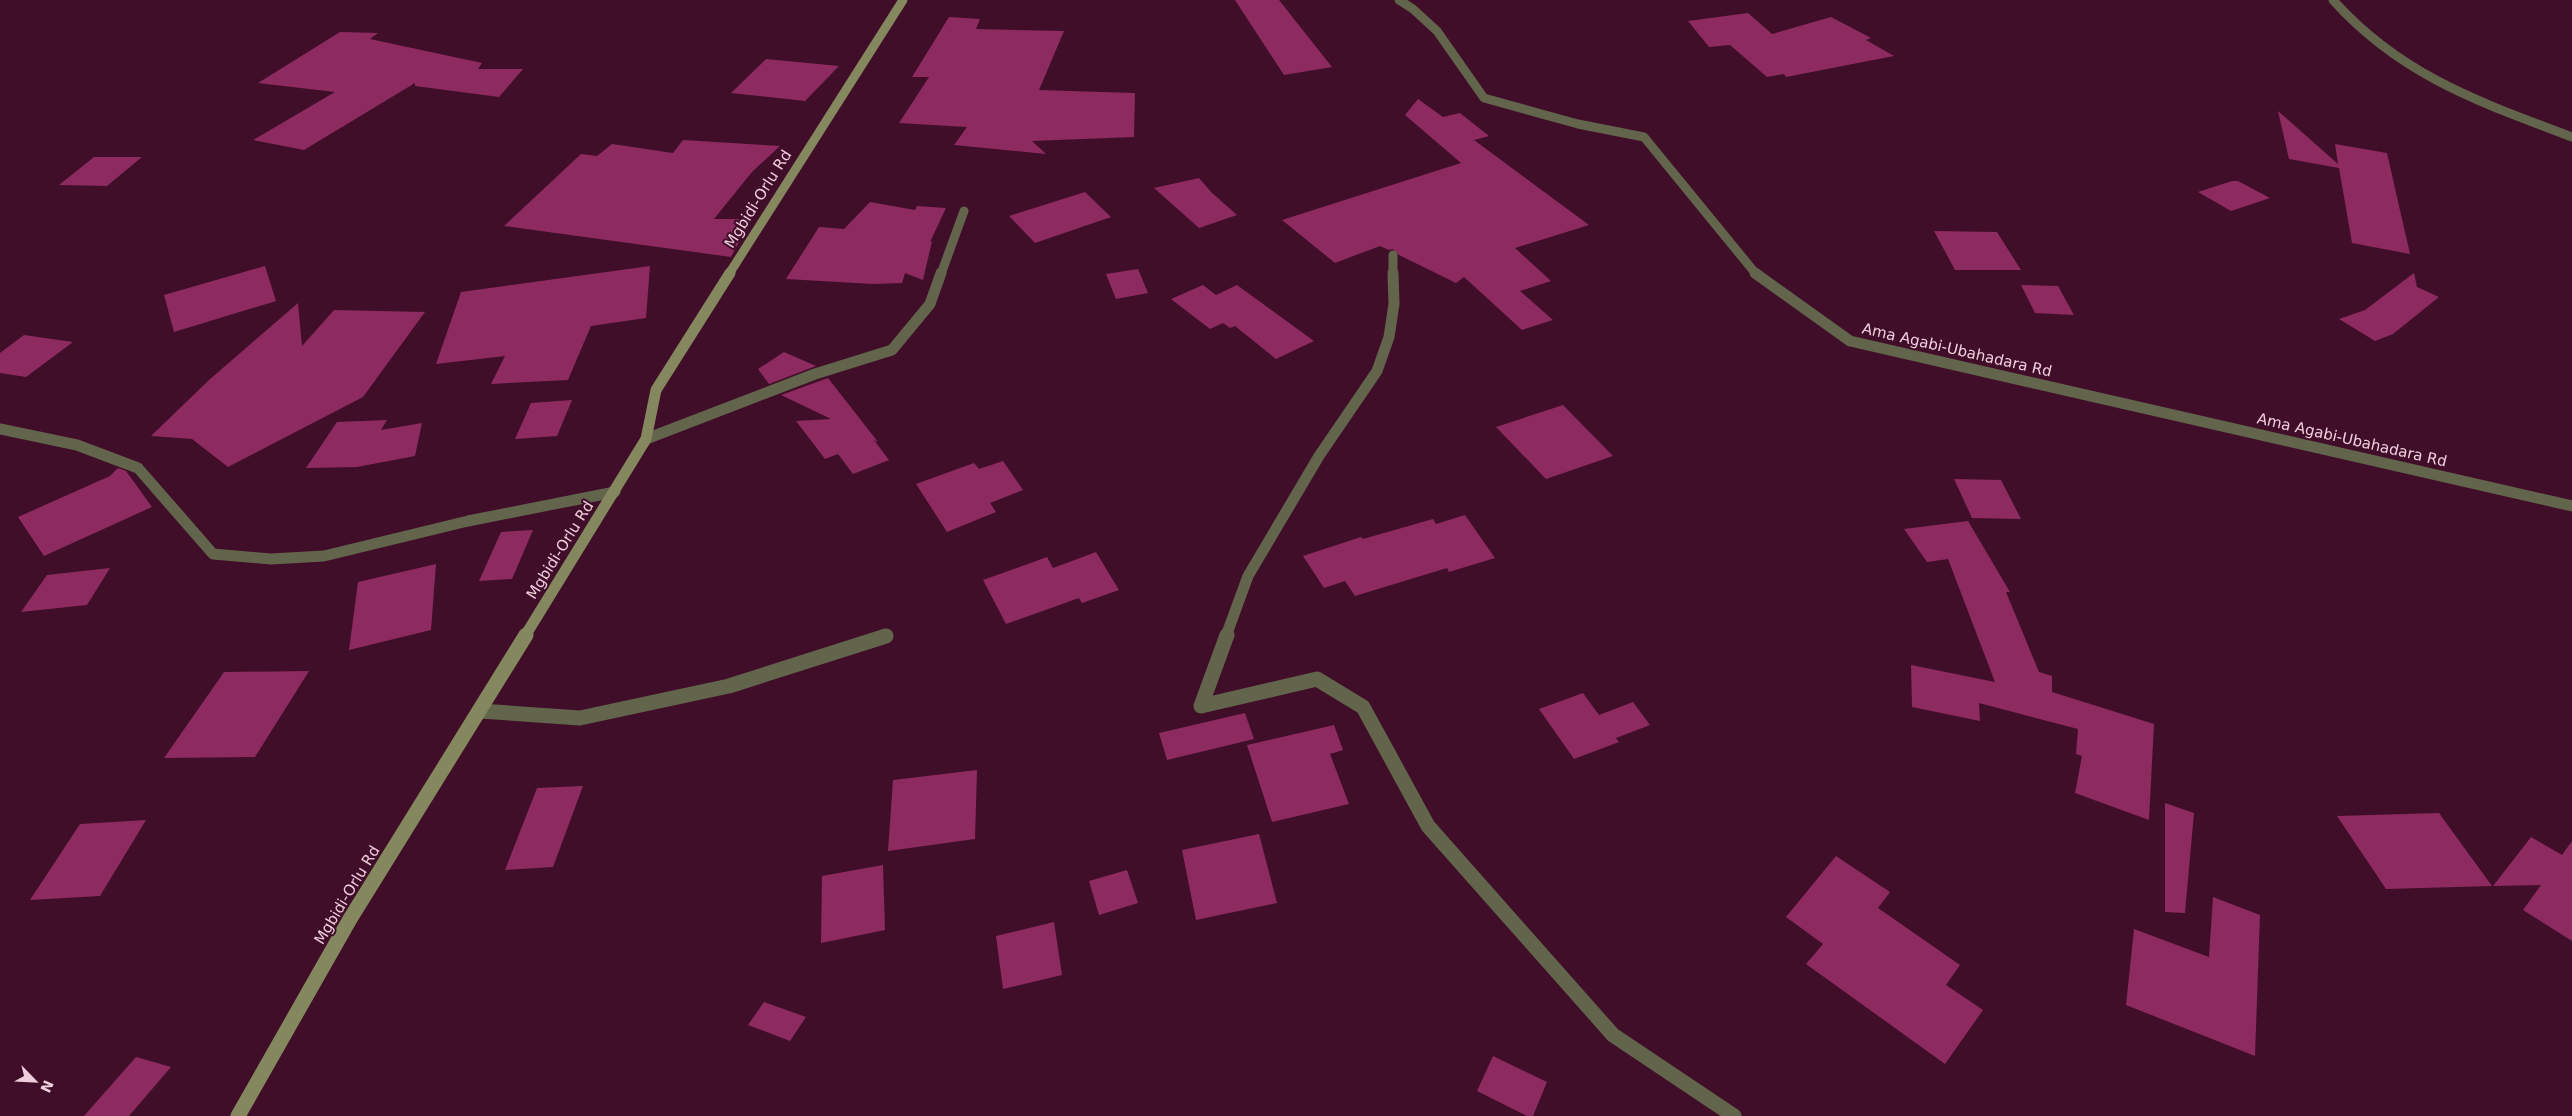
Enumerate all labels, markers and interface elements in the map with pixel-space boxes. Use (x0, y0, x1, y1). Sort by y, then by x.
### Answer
street label: Mgbidi-Orlu Rd (721, 147, 795, 251)
street label: Ama Agabi-Ubahadara Rd (1860, 319, 2054, 381)
street label: Ama Agabi-Ubahadara Rd (2255, 409, 2449, 471)
street label: Mgbidi-Orlu Rd (523, 498, 597, 602)
street label: Mgbidi-Orlu Rd (310, 842, 384, 948)
north arrow (10, 1056, 60, 1106)
text: N (37, 1078, 57, 1095)

